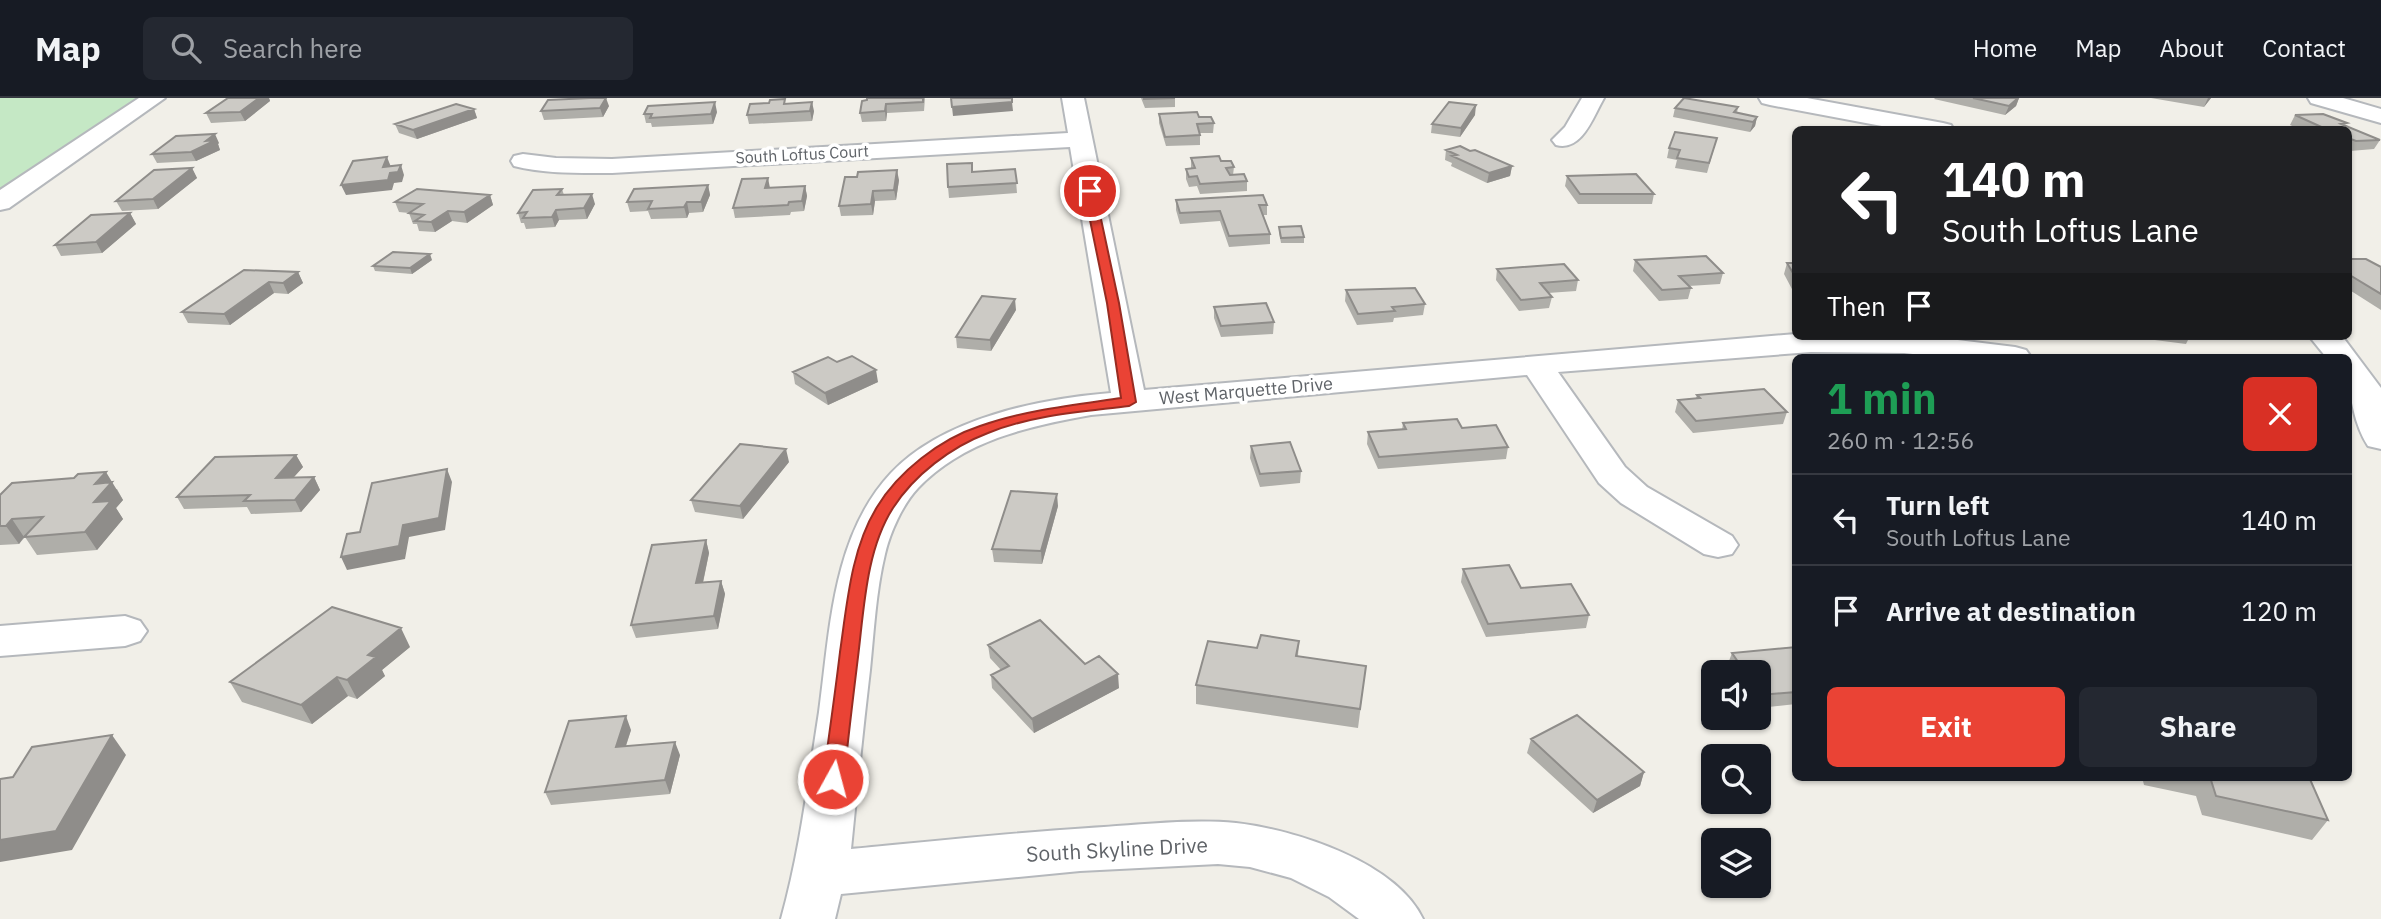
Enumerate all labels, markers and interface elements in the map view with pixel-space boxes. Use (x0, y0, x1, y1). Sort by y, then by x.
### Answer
search box (143, 17, 633, 80)
text: Map (35, 27, 101, 70)
icon: search (167, 29, 205, 67)
text: Search here (223, 31, 362, 65)
text: Home (1973, 32, 2037, 64)
text: Map (2075, 32, 2121, 64)
text: About (2159, 32, 2224, 64)
text: Contact (2262, 32, 2346, 64)
street label: South Loftus Court (735, 141, 869, 167)
text: 140 m (1942, 147, 2086, 210)
icon: left (1827, 154, 1918, 245)
pin (1060, 161, 1120, 221)
icon: arrive (1071, 172, 1109, 210)
text: South Loftus Lane (1942, 209, 2199, 251)
icon: arrive (1900, 287, 1938, 325)
text: Then (1827, 289, 1886, 323)
street label: West Marquette Drive (1158, 371, 1334, 410)
text: 1 min (1827, 371, 1937, 426)
button: close (2243, 377, 2317, 451)
text: 260 m · 12:56 (1827, 425, 1974, 455)
text: Turn left (1886, 488, 1989, 522)
icon: left (1827, 501, 1865, 539)
text: 140 m (2241, 503, 2317, 537)
text: South Loftus Lane (1886, 522, 2071, 552)
icon: arrive (1827, 592, 1865, 630)
text: Arrive at destination (1886, 594, 2136, 628)
text: 120 m (2241, 594, 2317, 628)
map controls (1701, 660, 1771, 898)
button: sound (1701, 660, 1771, 730)
button: Exit (1827, 687, 2065, 767)
button: Share (2079, 687, 2317, 767)
position arrow (796, 742, 870, 816)
button: search (1701, 744, 1771, 814)
button: layers (1701, 828, 1771, 898)
street label: South Skyline Drive (1025, 830, 1209, 868)

